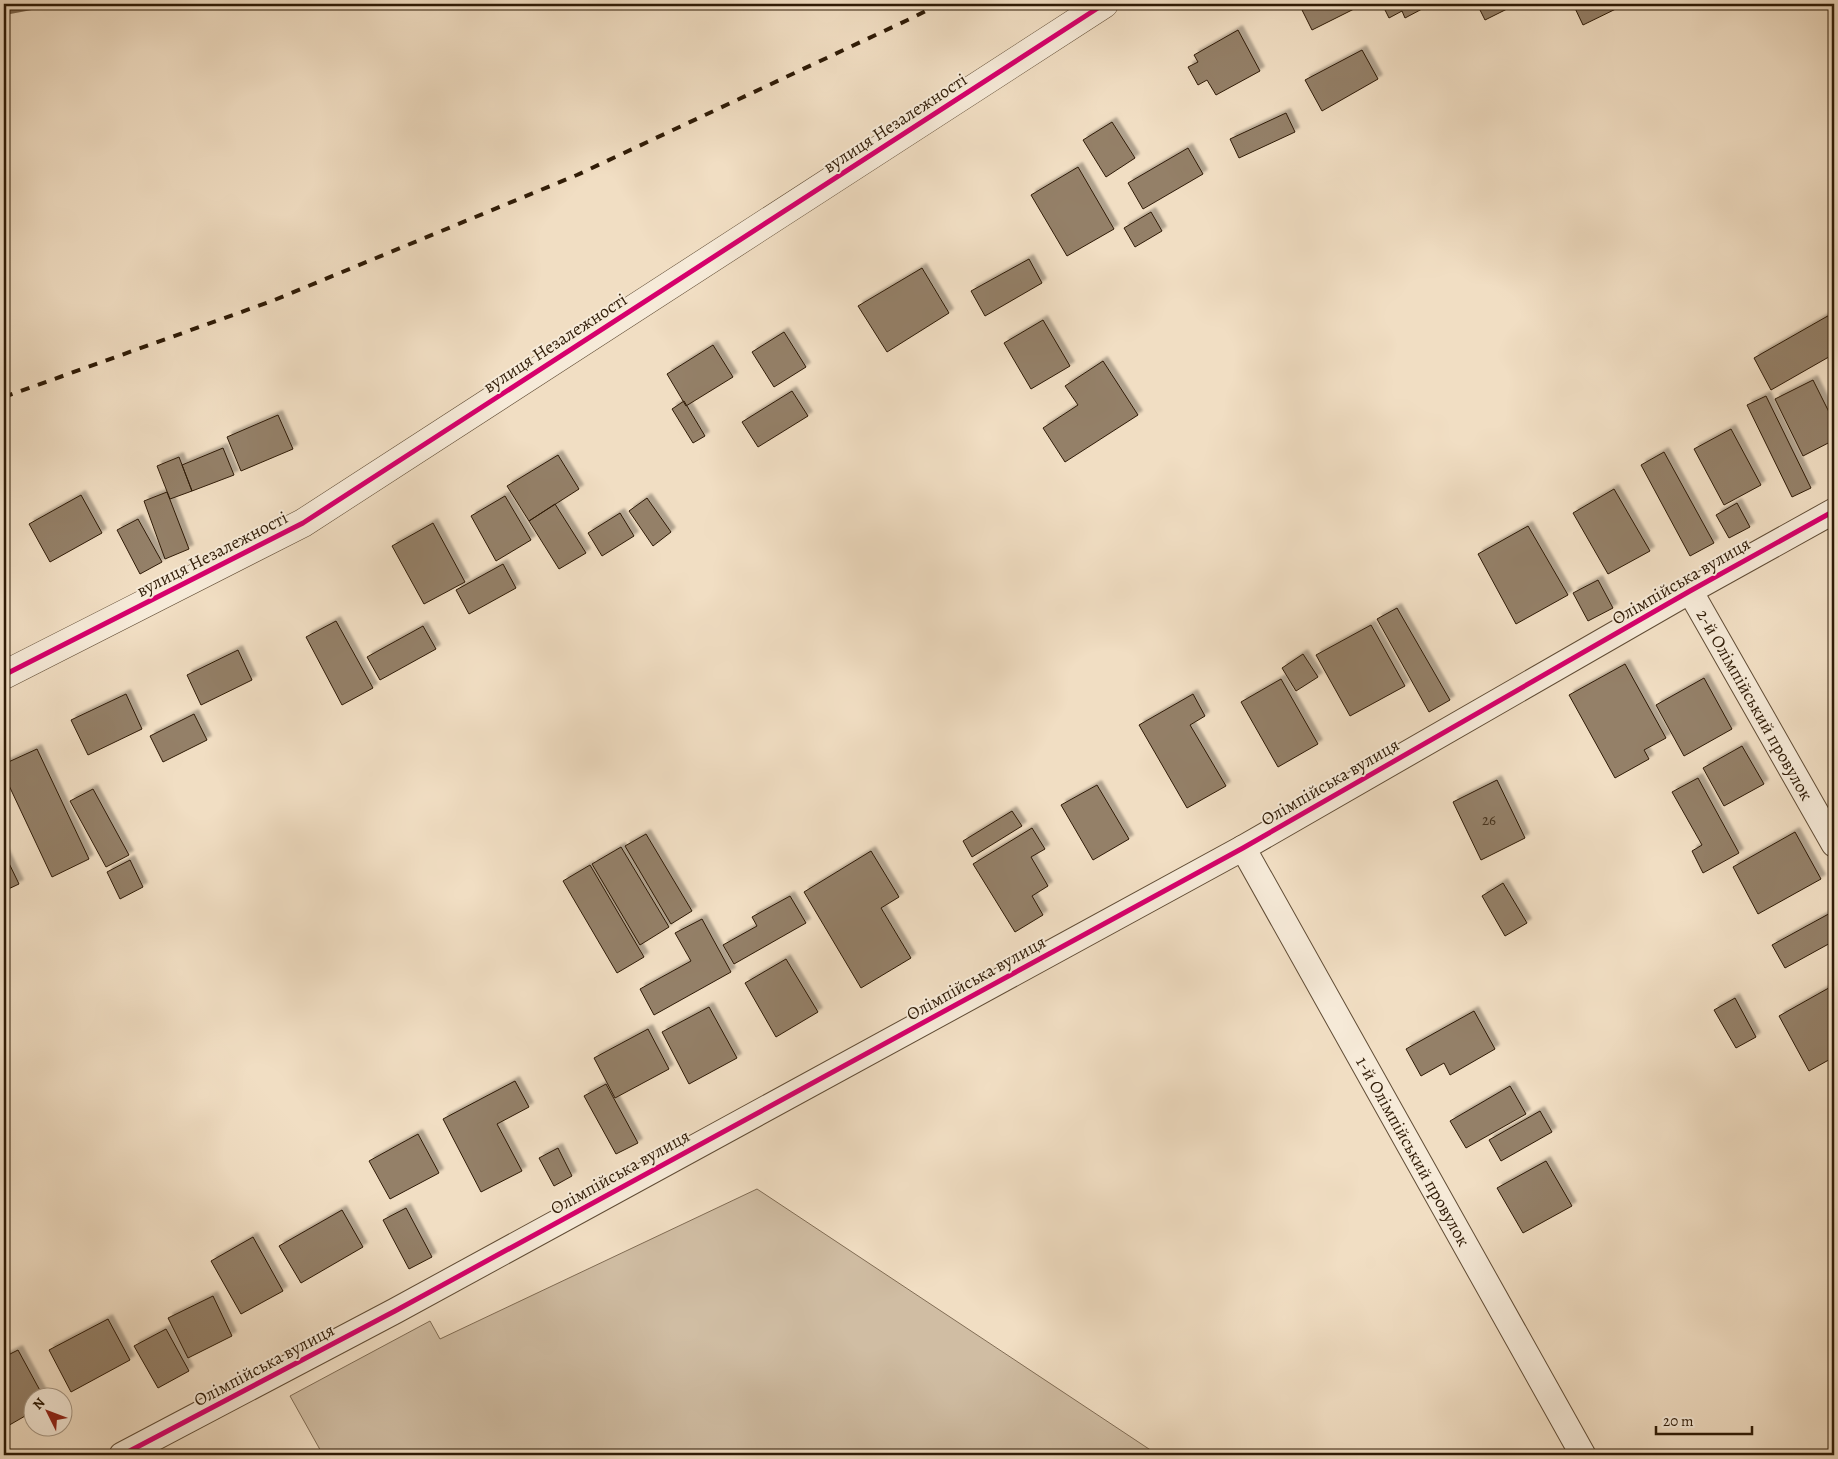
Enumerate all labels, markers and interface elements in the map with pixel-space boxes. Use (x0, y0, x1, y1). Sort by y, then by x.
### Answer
street label: вулиця Незалежності (819, 68, 971, 178)
street label: вулиця Незалежності (479, 288, 631, 398)
street label: вулиця Незалежності (132, 505, 292, 603)
street label: Олімпійська вулиця (1608, 532, 1754, 630)
street label: 2-й Олімпійський провулок (1691, 605, 1819, 805)
street label: Олімпійська вулиця (1257, 733, 1403, 831)
house number: 26 (1482, 810, 1496, 830)
street label: Олімпійська вулиця (902, 930, 1050, 1026)
street label: 1-й Олімпійський провулок (1350, 1052, 1476, 1251)
street label: Олімпійська вулиця (546, 1124, 694, 1220)
street label: Олімпійська вулиця (190, 1318, 338, 1412)
north arrow (22, 1386, 72, 1436)
text: N (28, 1393, 49, 1414)
scale bar (1656, 1404, 1752, 1436)
text: 20 m (1663, 1411, 1694, 1431)

